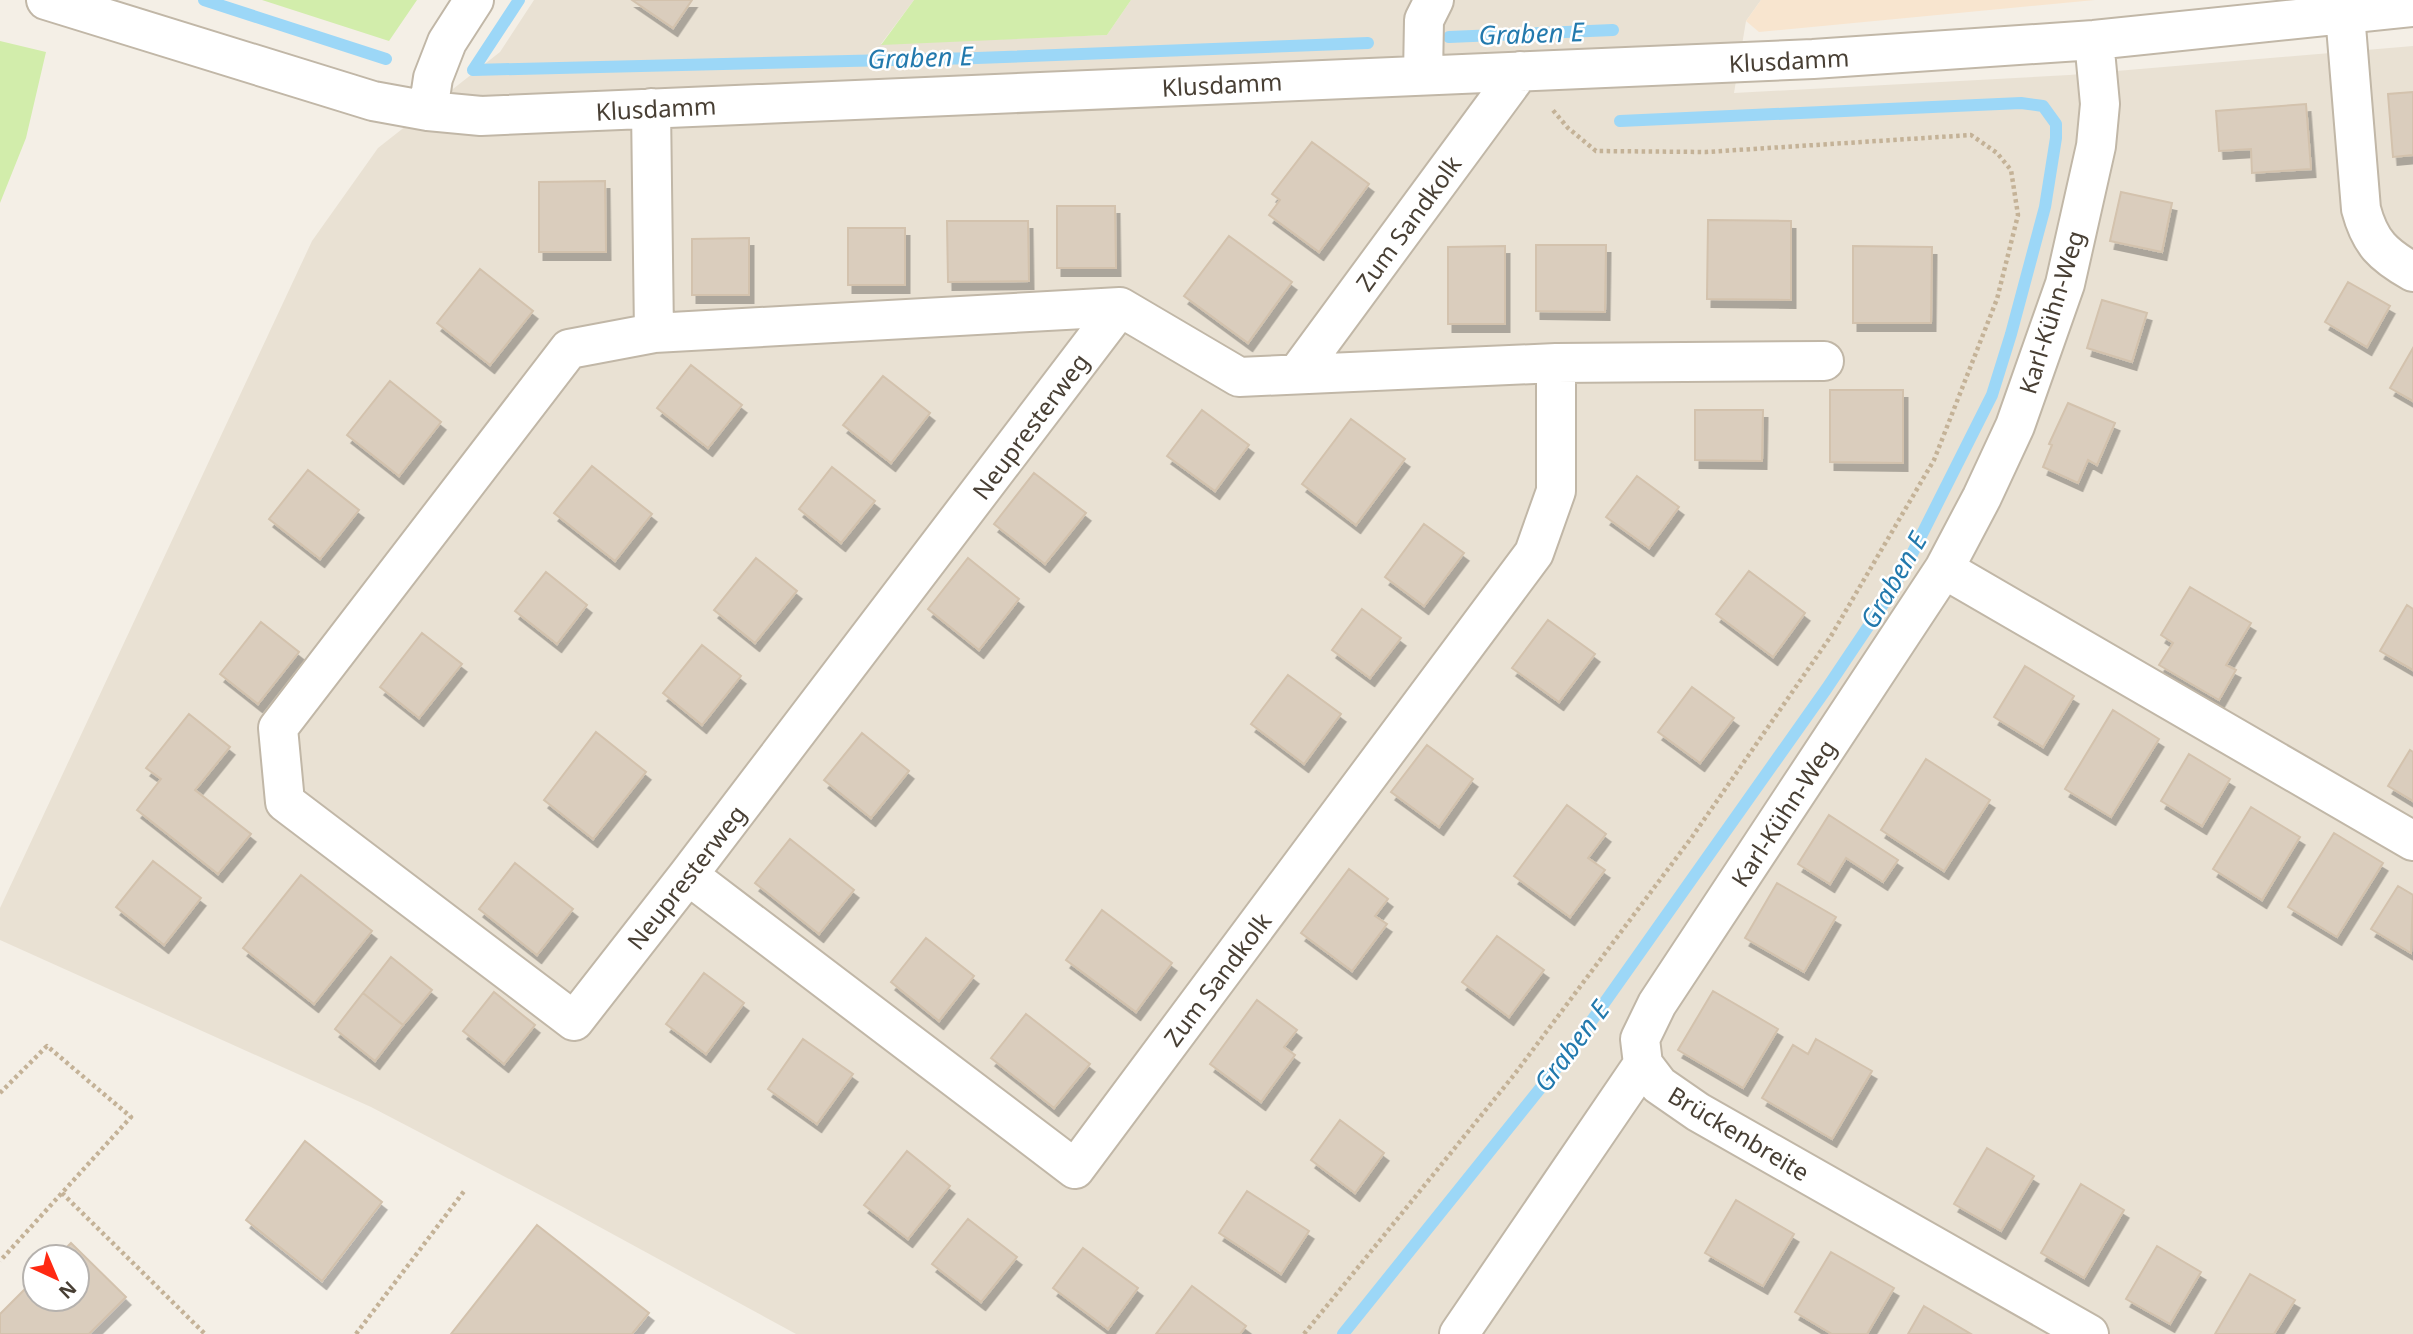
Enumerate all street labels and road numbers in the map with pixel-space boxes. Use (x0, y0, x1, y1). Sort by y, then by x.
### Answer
street label: Klusdamm (1728, 40, 1850, 80)
street label: Klusdamm (1161, 64, 1283, 104)
street label: Klusdamm (595, 88, 717, 128)
street label: Zum Sandkolk (1348, 149, 1468, 297)
street label: Karl-Kühn-Weg (2010, 226, 2092, 398)
street label: Neupresterweg (964, 346, 1096, 506)
street label: Karl-Kühn-Weg (1723, 733, 1843, 893)
street label: Neupresterweg (619, 798, 753, 956)
street label: Zum Sandkolk (1156, 905, 1278, 1053)
street label: Brückenbreite (1662, 1078, 1816, 1188)

